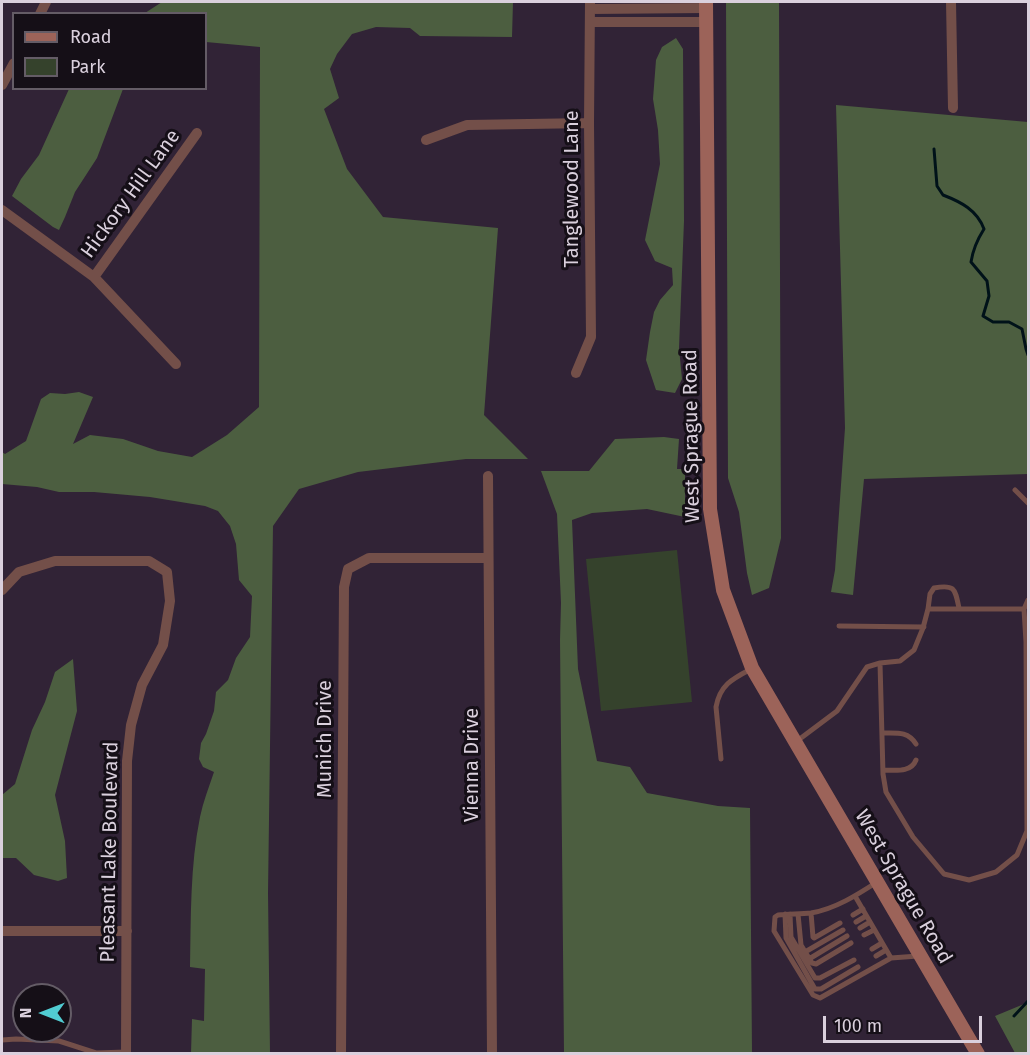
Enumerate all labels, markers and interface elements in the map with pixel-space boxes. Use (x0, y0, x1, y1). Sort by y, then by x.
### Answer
legend (12, 12, 207, 90)
text: Road (70, 26, 112, 48)
text: Park (70, 56, 105, 78)
street label: Tanglewood Lane (560, 110, 584, 268)
street label: Hickory Hill Lane (76, 125, 186, 263)
street label: West Sprague Road (678, 349, 706, 523)
street label: Munich Drive (313, 680, 337, 798)
street label: Vienna Drive (460, 708, 484, 822)
street label: Pleasant Lake Boulevard (96, 741, 124, 963)
street label: West Sprague Road (849, 806, 957, 968)
north arrow (12, 983, 72, 1043)
scale bar (826, 1004, 985, 1042)
text: N (16, 1008, 35, 1018)
text: 100 m (834, 1015, 882, 1037)

